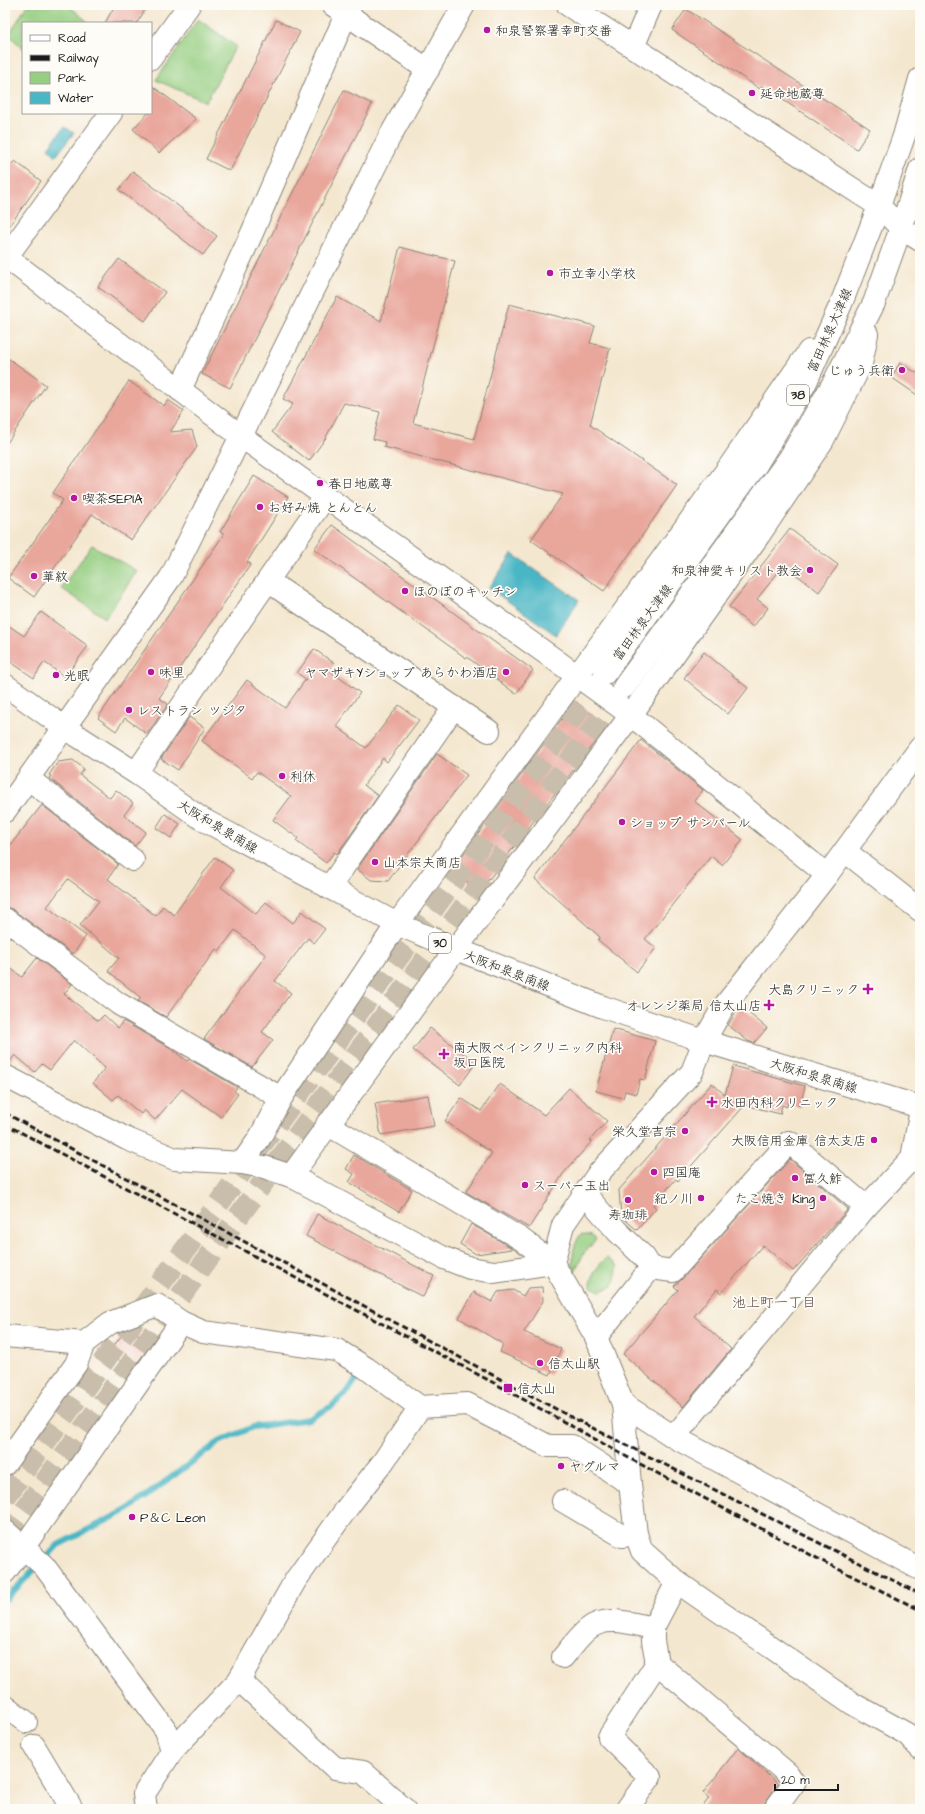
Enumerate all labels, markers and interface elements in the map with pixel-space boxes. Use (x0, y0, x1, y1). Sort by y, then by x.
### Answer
legend (22, 22, 152, 114)
place label: 和泉警察署幸町交番 (495, 22, 612, 40)
marker: 和泉警察署幸町交番 (482, 25, 492, 35)
text: Road (58, 30, 86, 47)
text: Railway (58, 50, 99, 68)
text: Park (58, 70, 86, 87)
place label: 延命地蔵尊 (760, 85, 825, 103)
marker: 延命地蔵尊 (747, 88, 757, 98)
text: Water (58, 90, 94, 107)
place label: 市立幸小学校 (558, 265, 636, 283)
marker: 市立幸小学校 (545, 268, 555, 278)
street label: 富田林泉大津線 (803, 284, 857, 376)
place label: じゅう兵衛 (829, 362, 894, 380)
marker: じゅう兵衛 (897, 365, 907, 375)
road number: 38 (787, 385, 809, 405)
place label: 春日地蔵尊 (328, 475, 393, 493)
marker: 春日地蔵尊 (315, 478, 325, 488)
place label: 喫茶SEPIA (82, 490, 143, 508)
marker: 喫茶SEPIA (69, 493, 79, 503)
place label: お好み焼 とんとん (268, 499, 377, 517)
marker: お好み焼 とんとん (255, 502, 265, 512)
place label: 和泉神愛キリスト教会 (671, 562, 802, 580)
marker: 和泉神愛キリスト教会 (805, 565, 815, 575)
place label: 華紋 (42, 568, 68, 586)
marker: 華紋 (29, 571, 39, 581)
street label: 富田林泉大津線 (609, 580, 677, 665)
place label: ほのぼのキッチン (413, 583, 517, 601)
marker: ほのぼのキッチン (400, 586, 410, 596)
place label: 味里 (159, 664, 185, 682)
place label: ヤマザキYショップ あらかわ酒店 (304, 664, 498, 682)
place label: 光眠 (64, 667, 90, 685)
marker: 味里 (146, 667, 156, 677)
marker: ヤマザキYショップ あらかわ酒店 (501, 667, 511, 677)
marker: 光眠 (51, 670, 61, 680)
place label: レストラン ツジタ (137, 702, 247, 720)
marker: レストラン ツジタ (124, 705, 134, 715)
place label: 利休 (290, 768, 316, 786)
marker: 利休 (277, 771, 287, 781)
street label: 大阪和泉泉南線 (174, 796, 262, 859)
place label: ショップ サンパール (630, 814, 750, 832)
marker: ショップ サンパール (617, 817, 627, 827)
place label: 山本宗夫商店 (383, 854, 461, 872)
marker: 山本宗夫商店 (370, 857, 380, 867)
road number: 30 (429, 933, 451, 953)
street label: 大阪和泉泉南線 (461, 946, 553, 996)
place label: 大島クリニック (768, 981, 859, 999)
marker: 大島クリニック (862, 983, 874, 995)
place label: オレンジ薬局 信太山店 (626, 997, 761, 1015)
marker: オレンジ薬局 信太山店 (764, 1000, 774, 1010)
place label: 南大阪ペインクリニック内科 坂口医院 (453, 1039, 622, 1072)
marker: 南大阪ペインクリニック内科 坂口医院 (438, 1048, 450, 1060)
street label: 大阪和泉泉南線 (768, 1054, 861, 1098)
place label: 水田内科クリニック (721, 1094, 838, 1112)
marker: 水田内科クリニック (706, 1096, 718, 1108)
place label: 栄久堂吉宗 (612, 1123, 677, 1141)
marker: 栄久堂吉宗 (680, 1126, 690, 1136)
place label: 大阪信用金庫 信太支店 (731, 1132, 866, 1150)
marker: 大阪信用金庫 信太支店 (869, 1135, 879, 1145)
place label: 四国庵 (662, 1164, 701, 1182)
marker: 四国庵 (649, 1167, 659, 1177)
place label: 冨久鮓 (803, 1170, 842, 1188)
marker: 冨久鮓 (790, 1173, 800, 1183)
place label: スーパー玉出 (533, 1177, 610, 1195)
marker: スーパー玉出 (520, 1180, 530, 1190)
place label: 紀ノ川 (654, 1190, 693, 1208)
place label: たこ焼き King (735, 1190, 815, 1209)
marker: 紀ノ川 (696, 1193, 706, 1203)
marker: たこ焼き King (818, 1193, 828, 1203)
marker: 寿珈琲 (623, 1195, 633, 1205)
place label: 寿珈琲 (608, 1206, 648, 1224)
district label: 池上町一丁目 (732, 1293, 816, 1313)
place label: 信太山駅 (548, 1355, 600, 1373)
marker: 信太山駅 (535, 1358, 545, 1368)
place label: 信太山 (517, 1380, 556, 1398)
marker: 信太山 (502, 1382, 514, 1394)
place label: ヤグルマ (569, 1458, 620, 1476)
marker: ヤグルマ (556, 1461, 566, 1471)
place label: P＆C Leon (140, 1509, 206, 1527)
marker: P＆C Leon (127, 1512, 137, 1522)
scale bar (775, 1766, 838, 1792)
text: 20 m (781, 1772, 810, 1789)

